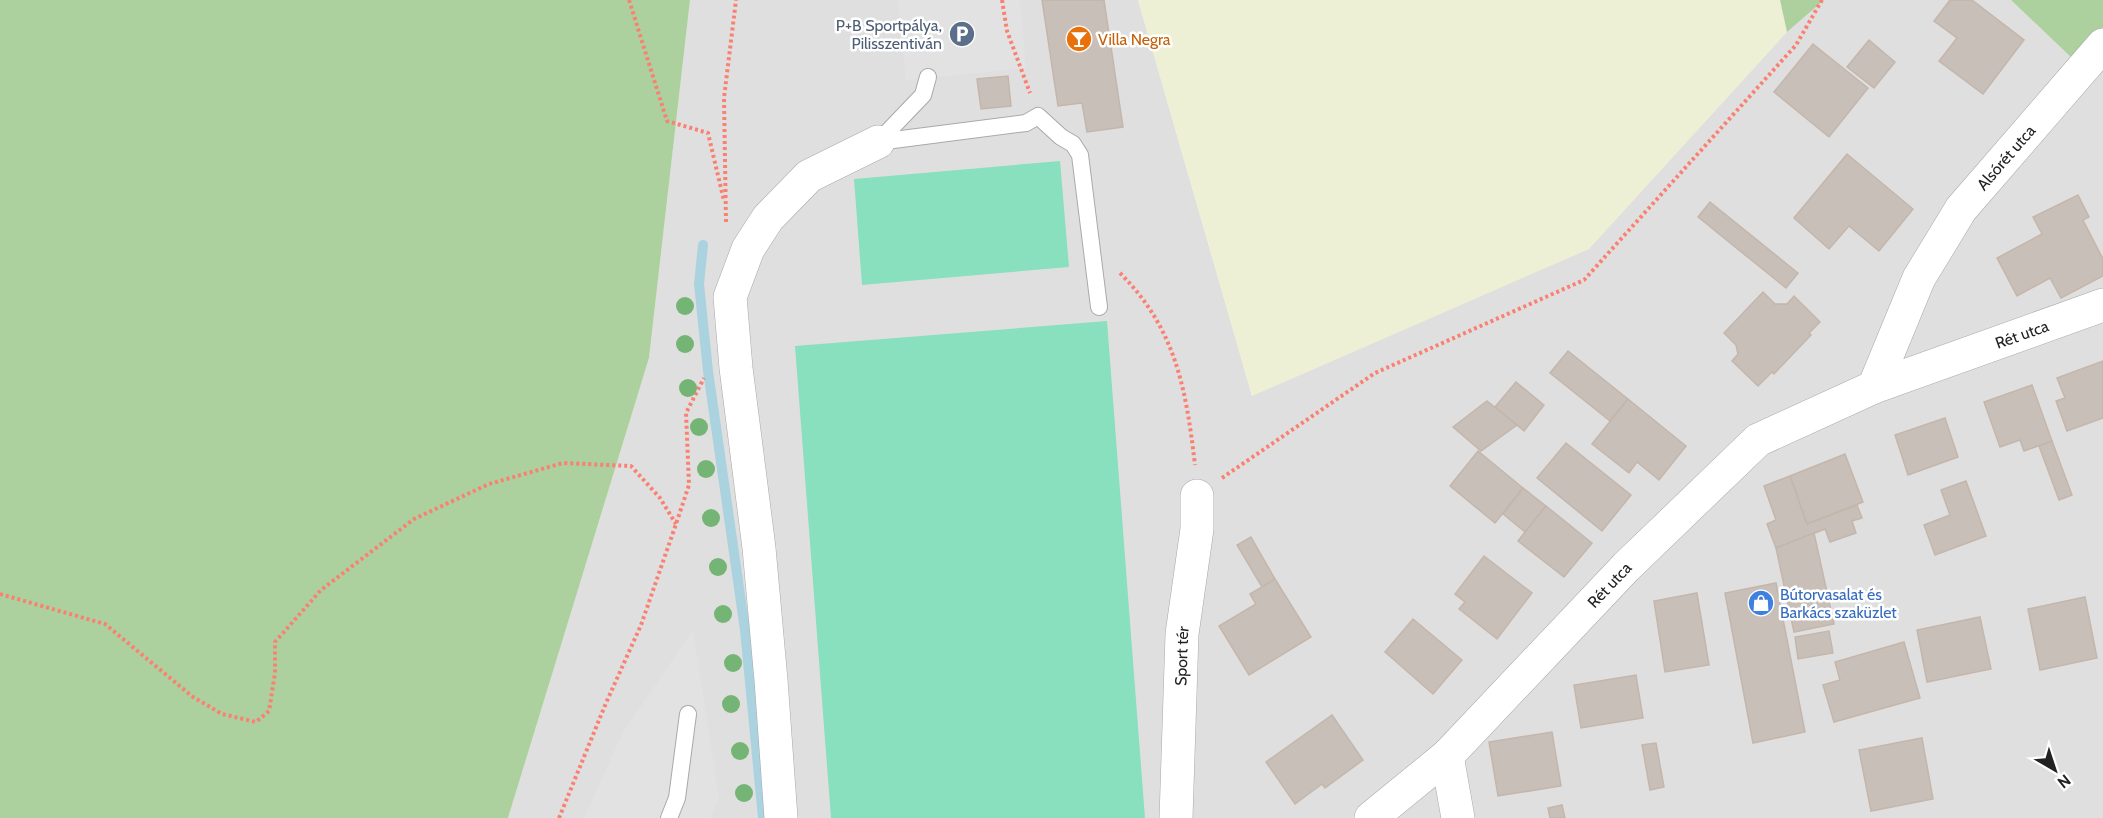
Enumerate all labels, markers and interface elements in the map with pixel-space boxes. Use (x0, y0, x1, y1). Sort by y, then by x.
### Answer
place label: P+B Sportpálya, Pilisszentiván (836, 16, 942, 53)
parking icon: P+B Sportpálya, Pilisszentiván (947, 19, 977, 49)
bar icon: Villa Negra (1064, 24, 1094, 54)
place label: Villa Negra (1098, 30, 1171, 49)
street label: Alsórét utca (1973, 121, 2040, 194)
street label: Rét utca (1993, 316, 2051, 353)
street label: Rét utca (1584, 558, 1636, 612)
place label: Bútorvasalat és Barkács szaküzlet (1780, 585, 1897, 622)
shop icon: Bútorvasalat és Barkács szaküzlet (1746, 588, 1776, 618)
street label: Sport tér (1171, 624, 1193, 686)
north arrow (2025, 740, 2085, 800)
text: N (2054, 770, 2074, 792)

